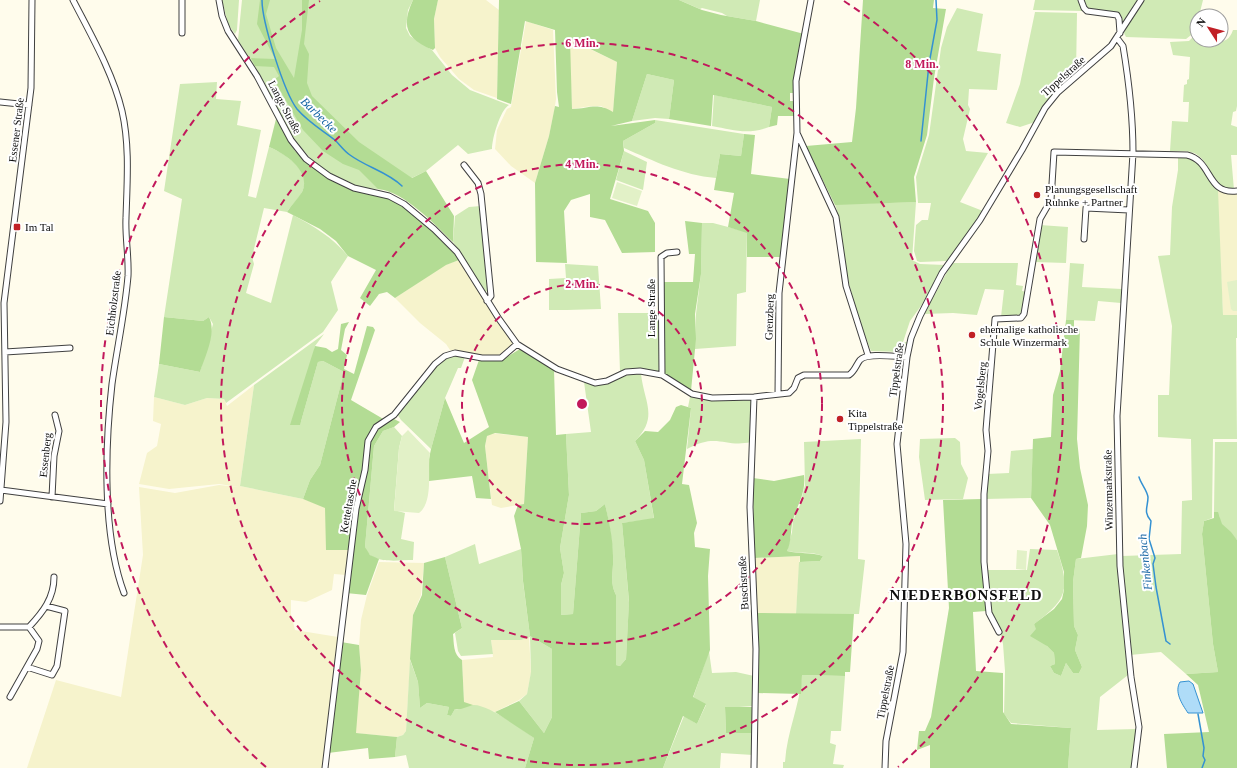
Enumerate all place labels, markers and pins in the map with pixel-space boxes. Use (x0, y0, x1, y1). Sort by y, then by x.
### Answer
place label: Planungsgesellschaft Ruhnke + Partner (1045, 183, 1137, 208)
marker: Planungsgesellschaft Ruhnke + Partner (1032, 190, 1042, 200)
place label: Im Tal (25, 221, 54, 233)
marker: Im Tal (12, 222, 22, 232)
place label: ehemalige katholische Schule Winzermark (980, 323, 1078, 348)
marker: ehemalige katholische Schule Winzermark (967, 330, 977, 340)
centre of rings (575, 397, 589, 411)
place label: Kita Tippelstraße (848, 407, 903, 432)
marker: Kita Tippelstraße (835, 414, 845, 424)

